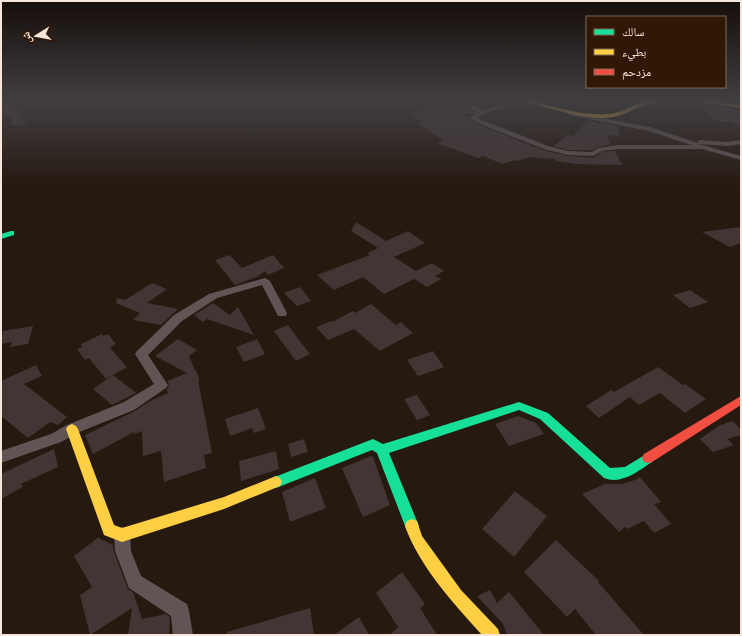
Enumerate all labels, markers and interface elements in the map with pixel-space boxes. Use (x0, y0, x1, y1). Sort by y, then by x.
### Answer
north arrow (16, 16, 56, 56)
legend (586, 16, 726, 88)
text: سالك (622, 24, 644, 39)
text: ش (18, 30, 35, 45)
text: بطيء (622, 44, 646, 62)
text: مزدحم (622, 64, 651, 80)

